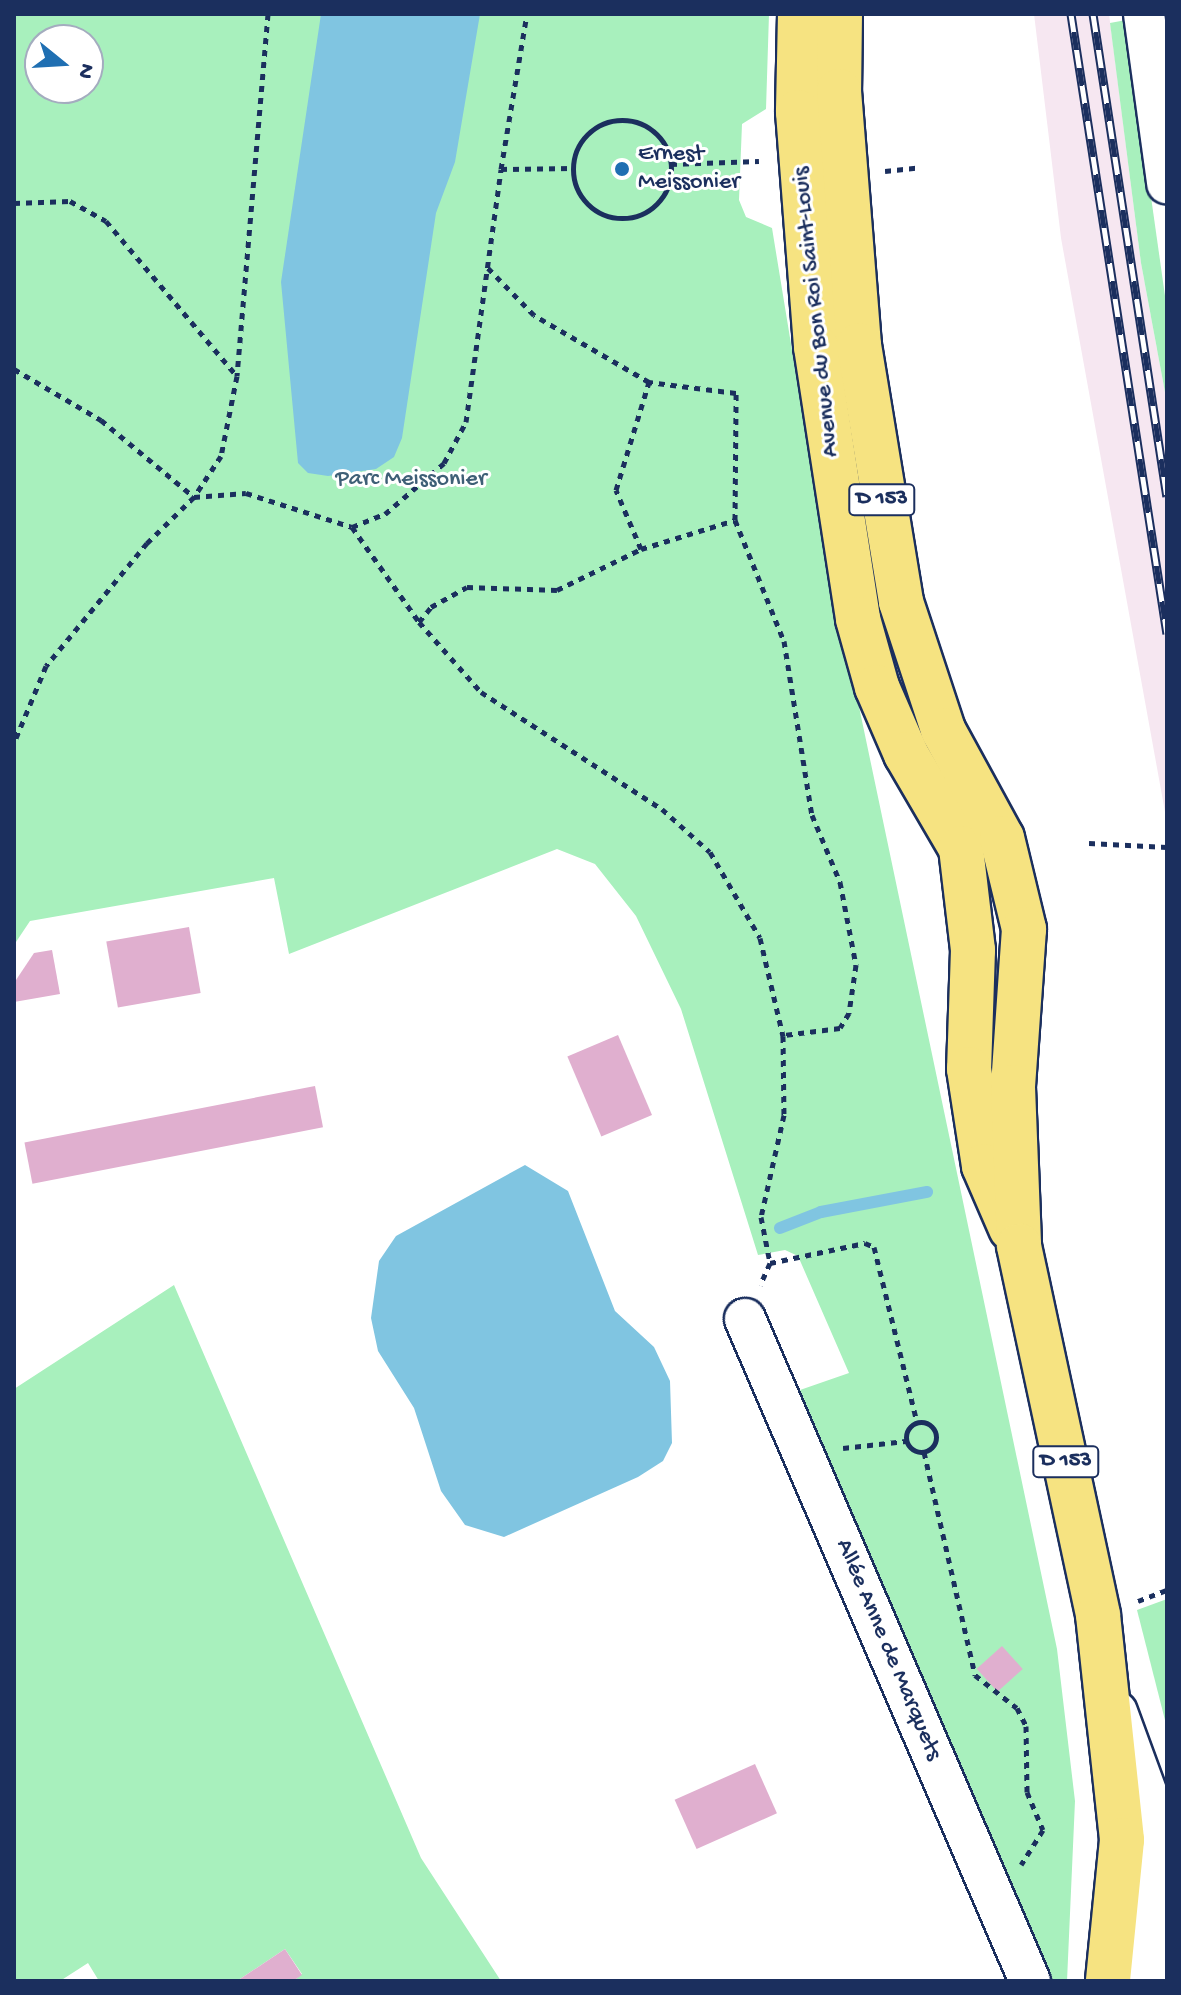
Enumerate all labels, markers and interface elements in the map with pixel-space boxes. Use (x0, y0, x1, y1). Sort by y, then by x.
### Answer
north arrow (24, 24, 104, 104)
text: N (70, 60, 100, 82)
place label: Ernest Meissonier (638, 141, 740, 197)
marker: Ernest Meissonier (613, 160, 631, 178)
street label: Avenue du Bon Roi Saint-Louis (787, 166, 847, 458)
park label: Parc Meissonier (336, 466, 486, 494)
road number: D 153 (848, 482, 916, 518)
road number: D 153 (1032, 1444, 1100, 1480)
street label: Allée Anne de Marquets (828, 1535, 948, 1765)

